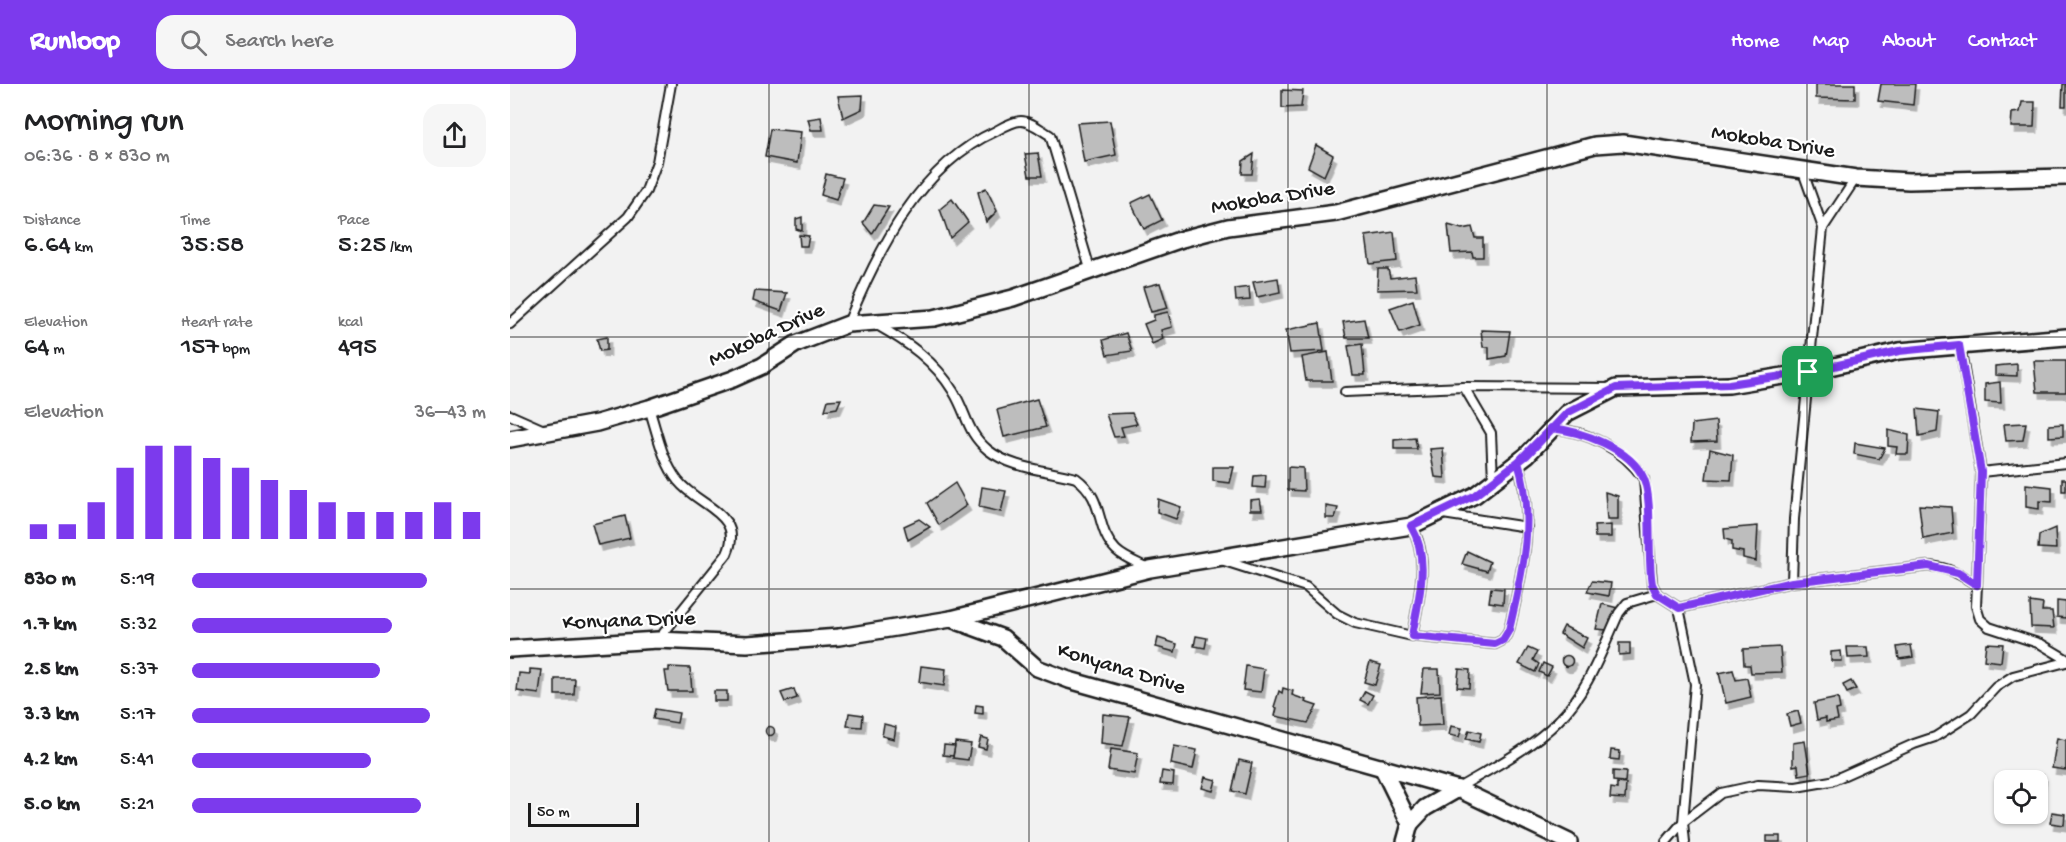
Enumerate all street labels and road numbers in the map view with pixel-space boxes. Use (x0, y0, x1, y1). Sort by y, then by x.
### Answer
street label: Mokoba Drive (1709, 120, 1837, 166)
street label: Mokoba Drive (1209, 176, 1337, 222)
street label: Mokoba Drive (705, 298, 830, 374)
street label: Konyana Drive (562, 607, 696, 637)
street label: Konyana Drive (1054, 638, 1189, 702)

